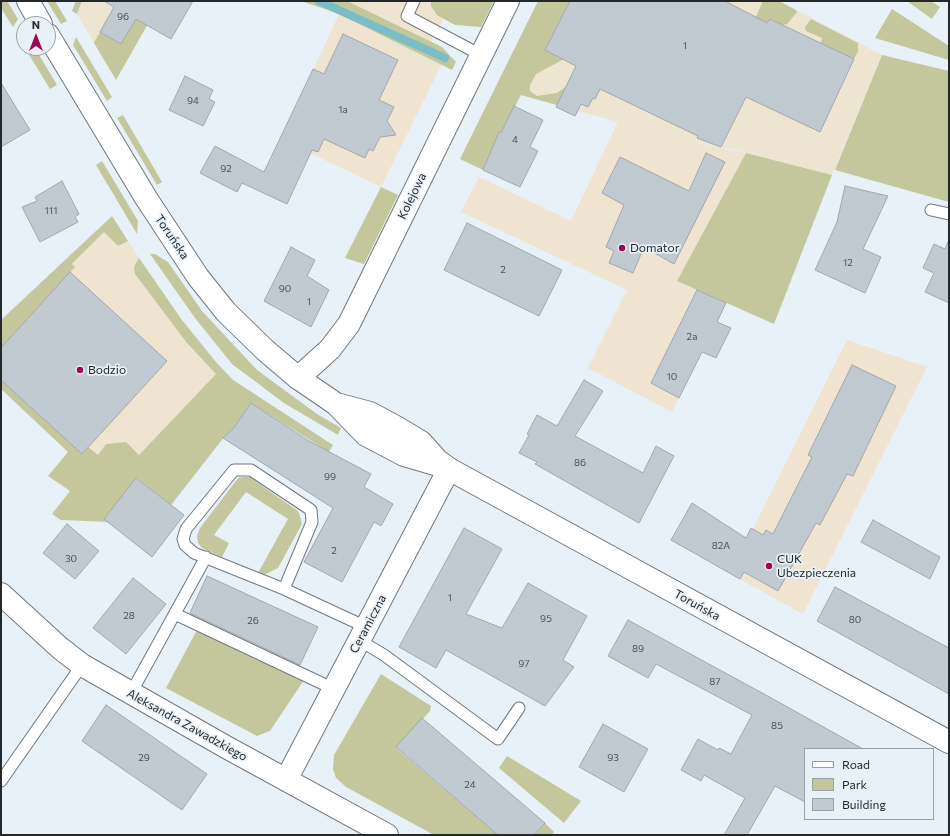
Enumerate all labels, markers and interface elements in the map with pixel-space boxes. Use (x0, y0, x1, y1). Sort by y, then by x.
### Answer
house number: 96 (117, 11, 129, 23)
north arrow (16, 16, 56, 56)
text: N (32, 18, 40, 31)
house number: 1 (683, 40, 687, 52)
house number: 94 (187, 95, 199, 107)
house number: 1a (338, 104, 348, 116)
house number: 4 (512, 134, 518, 146)
house number: 92 (220, 163, 232, 175)
street label: Kolejowa (395, 170, 429, 222)
house number: 111 (45, 205, 57, 217)
street label: Toruńska (152, 212, 192, 262)
place label: Domator (630, 241, 680, 255)
marker: Domator (617, 243, 627, 253)
house number: 12 (843, 257, 853, 269)
house number: 2 (500, 264, 506, 276)
house number: 90 (279, 283, 291, 295)
house number: 1 (307, 296, 311, 308)
house number: 2a (687, 331, 697, 343)
place label: Bodzio (88, 363, 126, 377)
marker: Bodzio (75, 365, 85, 375)
house number: 10 (667, 371, 677, 383)
house number: 86 (574, 457, 586, 469)
house number: 99 (324, 471, 336, 483)
house number: 82A (712, 540, 730, 552)
house number: 2 (331, 545, 337, 557)
place label: CUK Ubezpieczenia (777, 552, 856, 580)
house number: 30 (65, 553, 77, 565)
marker: CUK Ubezpieczenia (764, 561, 774, 571)
street label: Toruńska (671, 586, 723, 624)
street label: Ceramiczna (347, 592, 389, 656)
house number: 1 (448, 592, 452, 604)
house number: 28 (123, 610, 135, 622)
house number: 95 (540, 613, 552, 625)
house number: 80 (849, 614, 861, 626)
house number: 26 (247, 615, 259, 627)
house number: 89 (632, 643, 644, 655)
house number: 97 (518, 658, 530, 670)
house number: 87 (709, 676, 721, 688)
street label: Aleksandra Zawadzkiego (124, 686, 250, 764)
house number: 85 (771, 720, 783, 732)
legend (804, 748, 934, 820)
house number: 29 (138, 752, 150, 764)
house number: 93 (607, 752, 619, 764)
text: Road (842, 757, 870, 771)
text: Park (842, 777, 867, 791)
house number: 24 (464, 779, 476, 791)
text: Building (842, 797, 886, 811)

